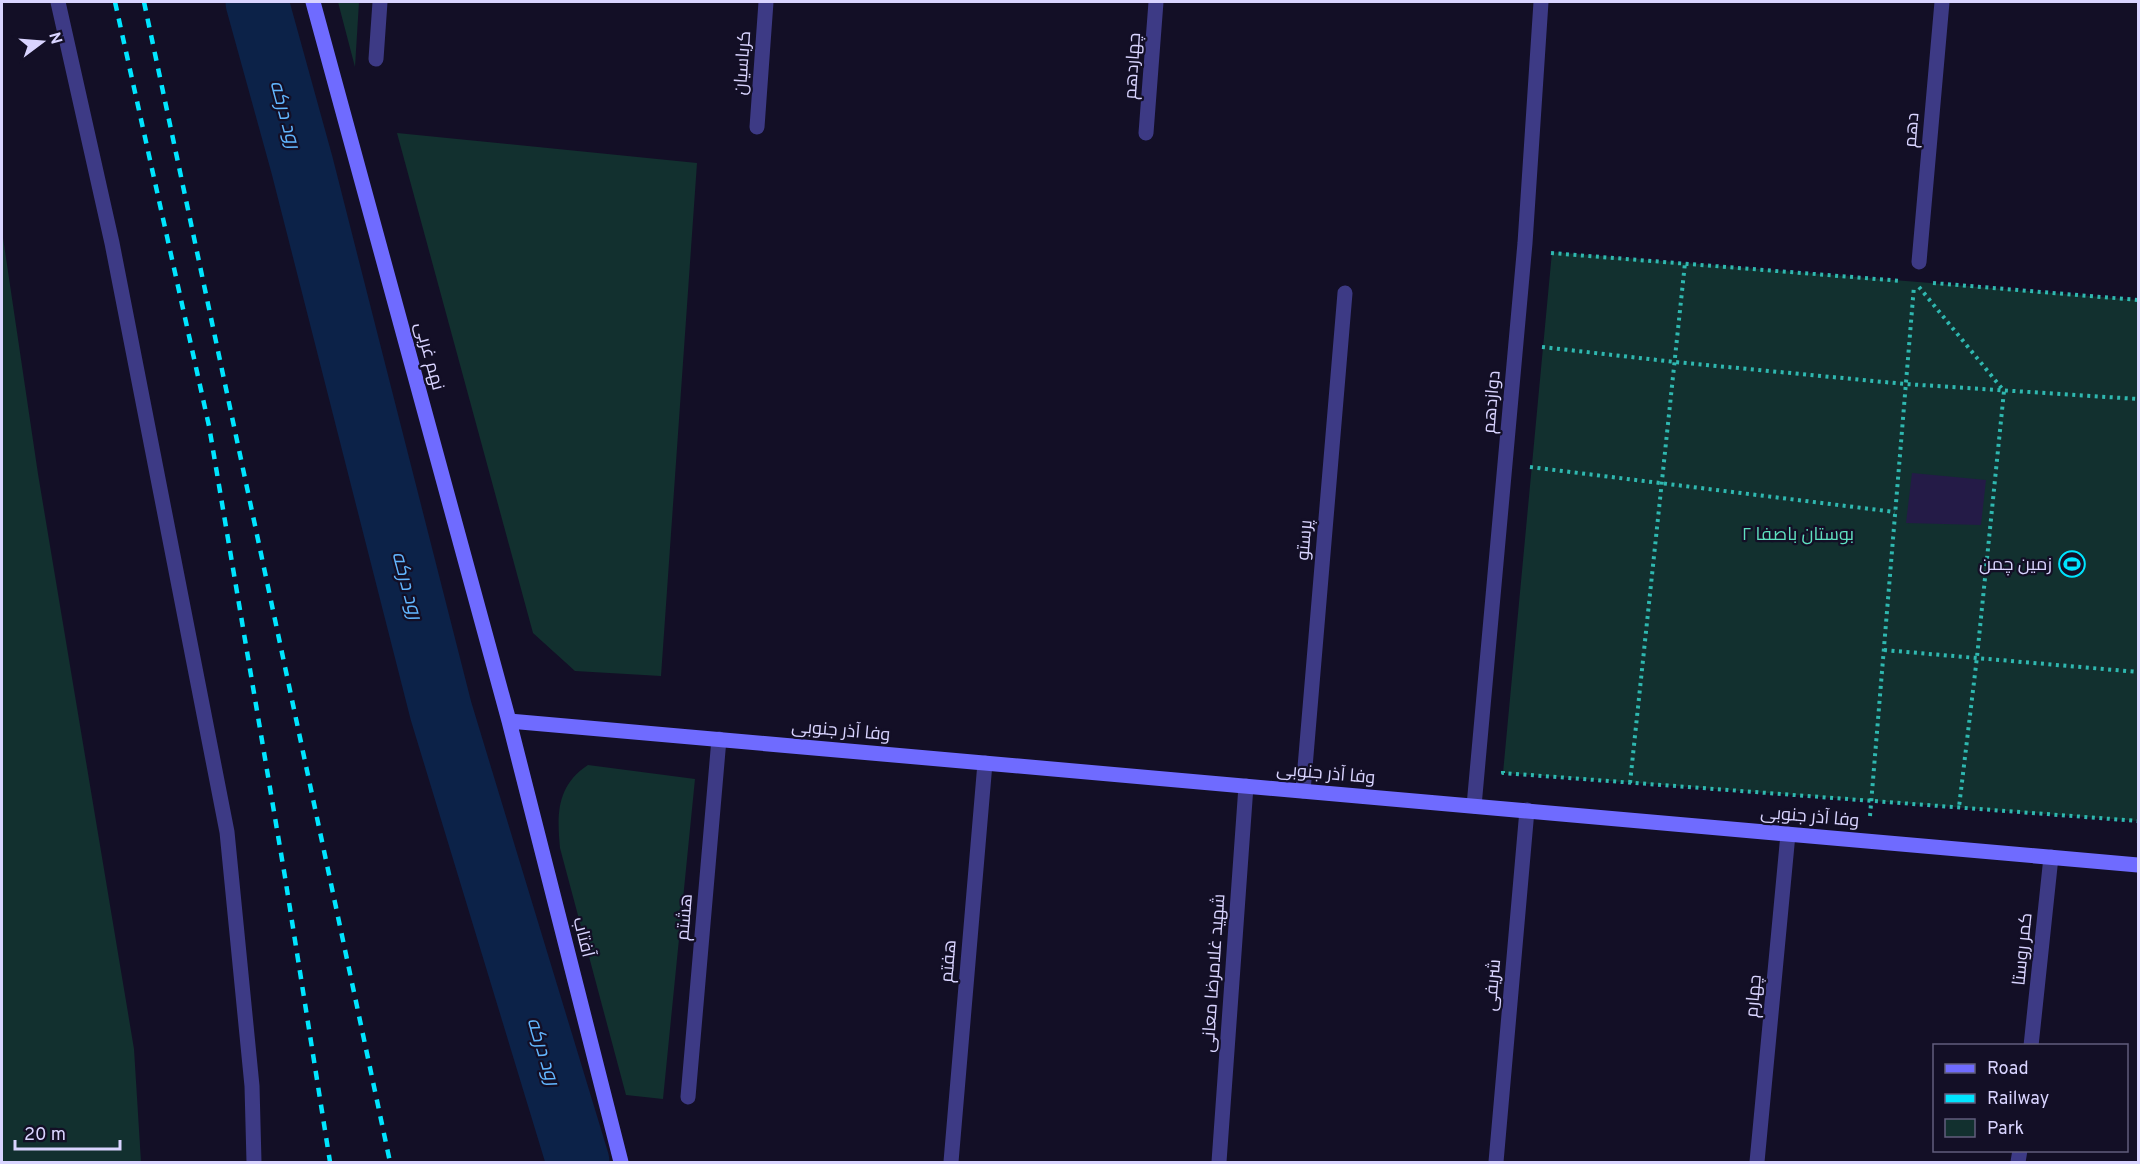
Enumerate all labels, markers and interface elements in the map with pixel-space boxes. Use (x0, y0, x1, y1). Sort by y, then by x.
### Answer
north arrow (12, 12, 72, 72)
text: N (43, 30, 66, 47)
street label: کرباسیان (730, 30, 757, 96)
street label: چهاردهم (1120, 32, 1147, 100)
water label: رود درکه (263, 78, 306, 153)
street label: دهم (1900, 112, 1925, 149)
street label: نهم غربی (408, 320, 449, 393)
street label: دوازدهم (1478, 370, 1507, 434)
street label: پرستو (1292, 519, 1319, 561)
park label: بوستان باصفا ۲ (1742, 524, 1854, 547)
water label: رود درکه (385, 549, 428, 624)
sports icon: زمین چمن (2057, 549, 2087, 579)
place label: زمین چمن (1979, 554, 2052, 577)
street label: وفا آذر جنوبی (790, 716, 891, 747)
street label: وفا آذر جنوبی (1275, 759, 1376, 790)
street label: وفا آذر جنوبی (1759, 802, 1860, 833)
street label: هشتم (672, 893, 699, 942)
street label: شهید غلامرضا معانی (1197, 893, 1232, 1053)
street label: کمر روستا (2008, 912, 2039, 987)
street label: آفتاب (566, 915, 599, 960)
street label: هفتم (936, 939, 963, 984)
street label: شریفی (1480, 958, 1507, 1012)
street label: چهارم (1741, 974, 1768, 1019)
water label: رود درکه (520, 1015, 565, 1090)
legend (1933, 1044, 2128, 1152)
text: Road (1987, 1058, 2029, 1081)
text: Railway (1987, 1088, 2049, 1111)
scale bar (15, 1113, 120, 1151)
text: Park (1987, 1118, 2024, 1141)
text: 20 m (24, 1124, 66, 1147)

